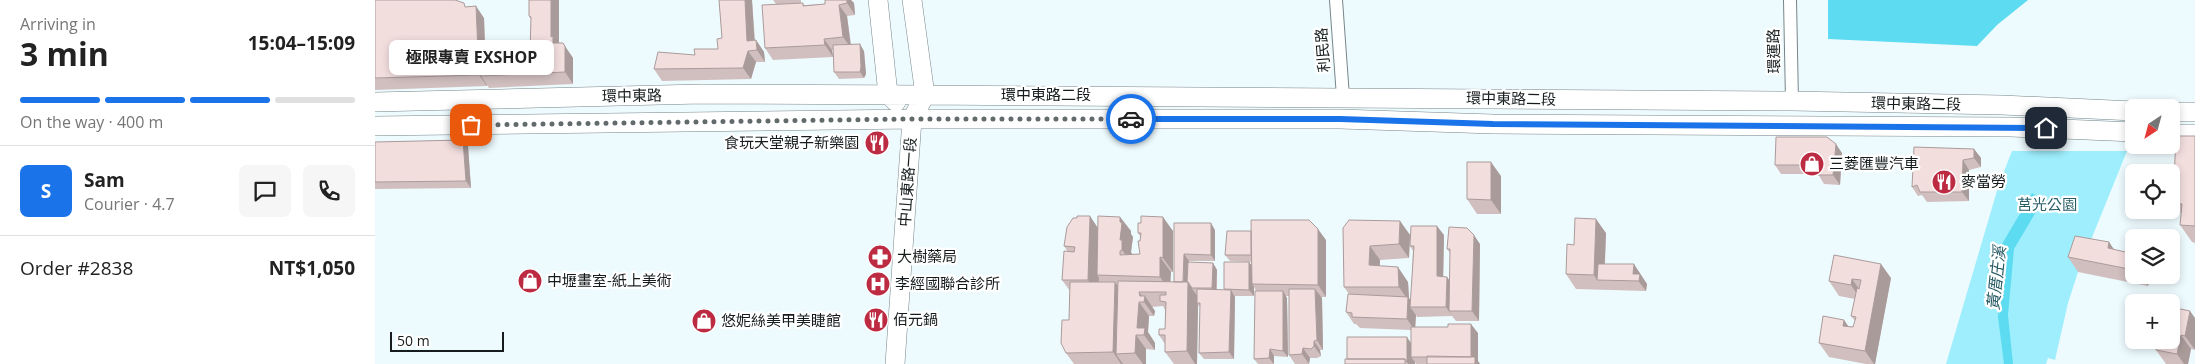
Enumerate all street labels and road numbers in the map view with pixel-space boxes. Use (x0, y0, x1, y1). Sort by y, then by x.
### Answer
street label: 利民路 (1310, 27, 1334, 73)
street label: 環運路 (1763, 28, 1783, 74)
street label: 環中東路 (602, 84, 662, 106)
street label: 環中東路二段 (1001, 84, 1091, 104)
street label: 環中東路二段 (1466, 87, 1556, 109)
street label: 環中東路二段 (1871, 92, 1961, 114)
street label: 中山東路一段 (894, 136, 920, 228)

